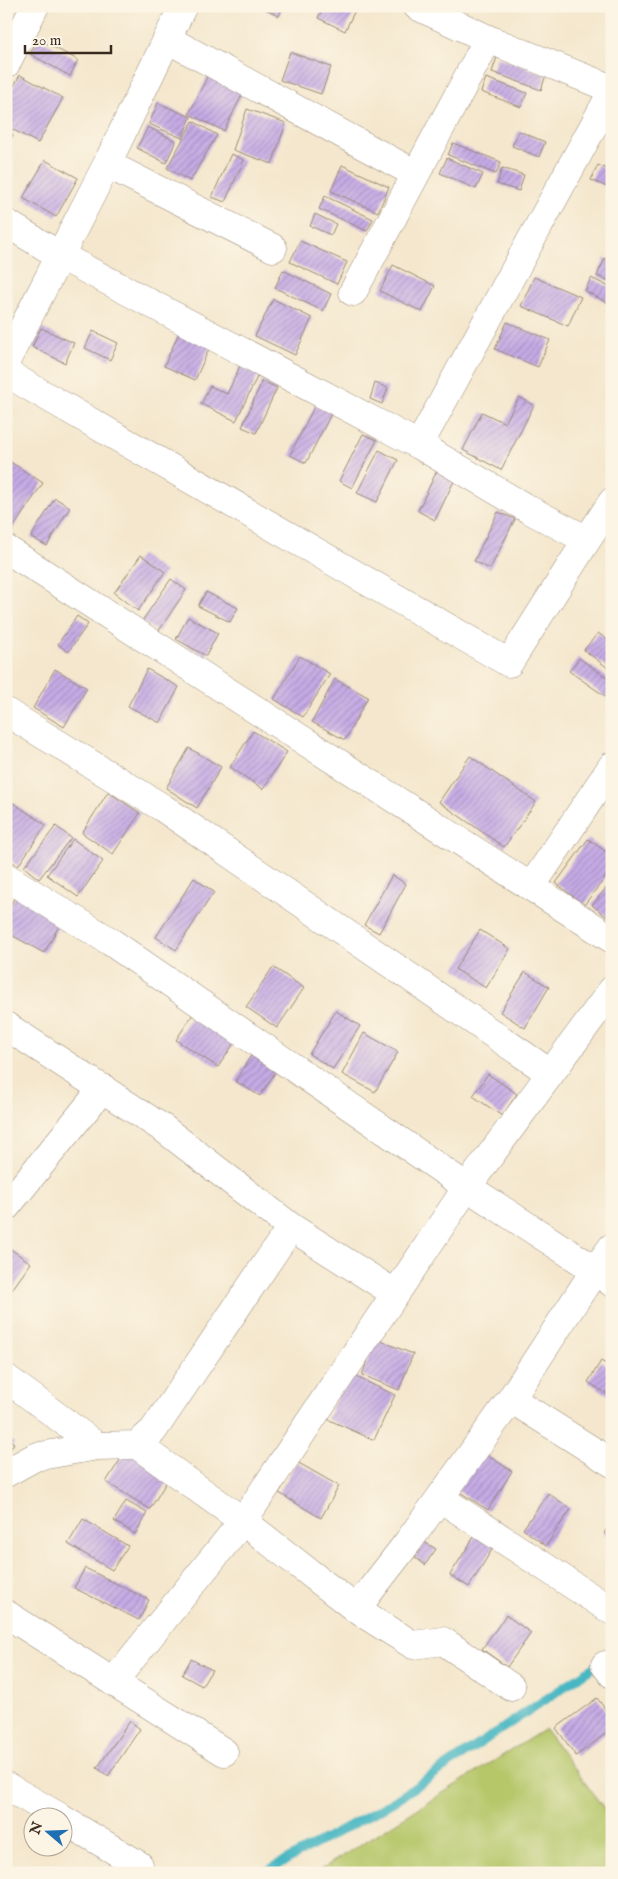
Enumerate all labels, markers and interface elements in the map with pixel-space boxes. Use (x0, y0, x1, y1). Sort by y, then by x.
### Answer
scale bar (25, 22, 111, 54)
text: 20 m (32, 31, 62, 50)
north arrow (22, 1806, 72, 1856)
text: N (26, 1819, 47, 1838)

